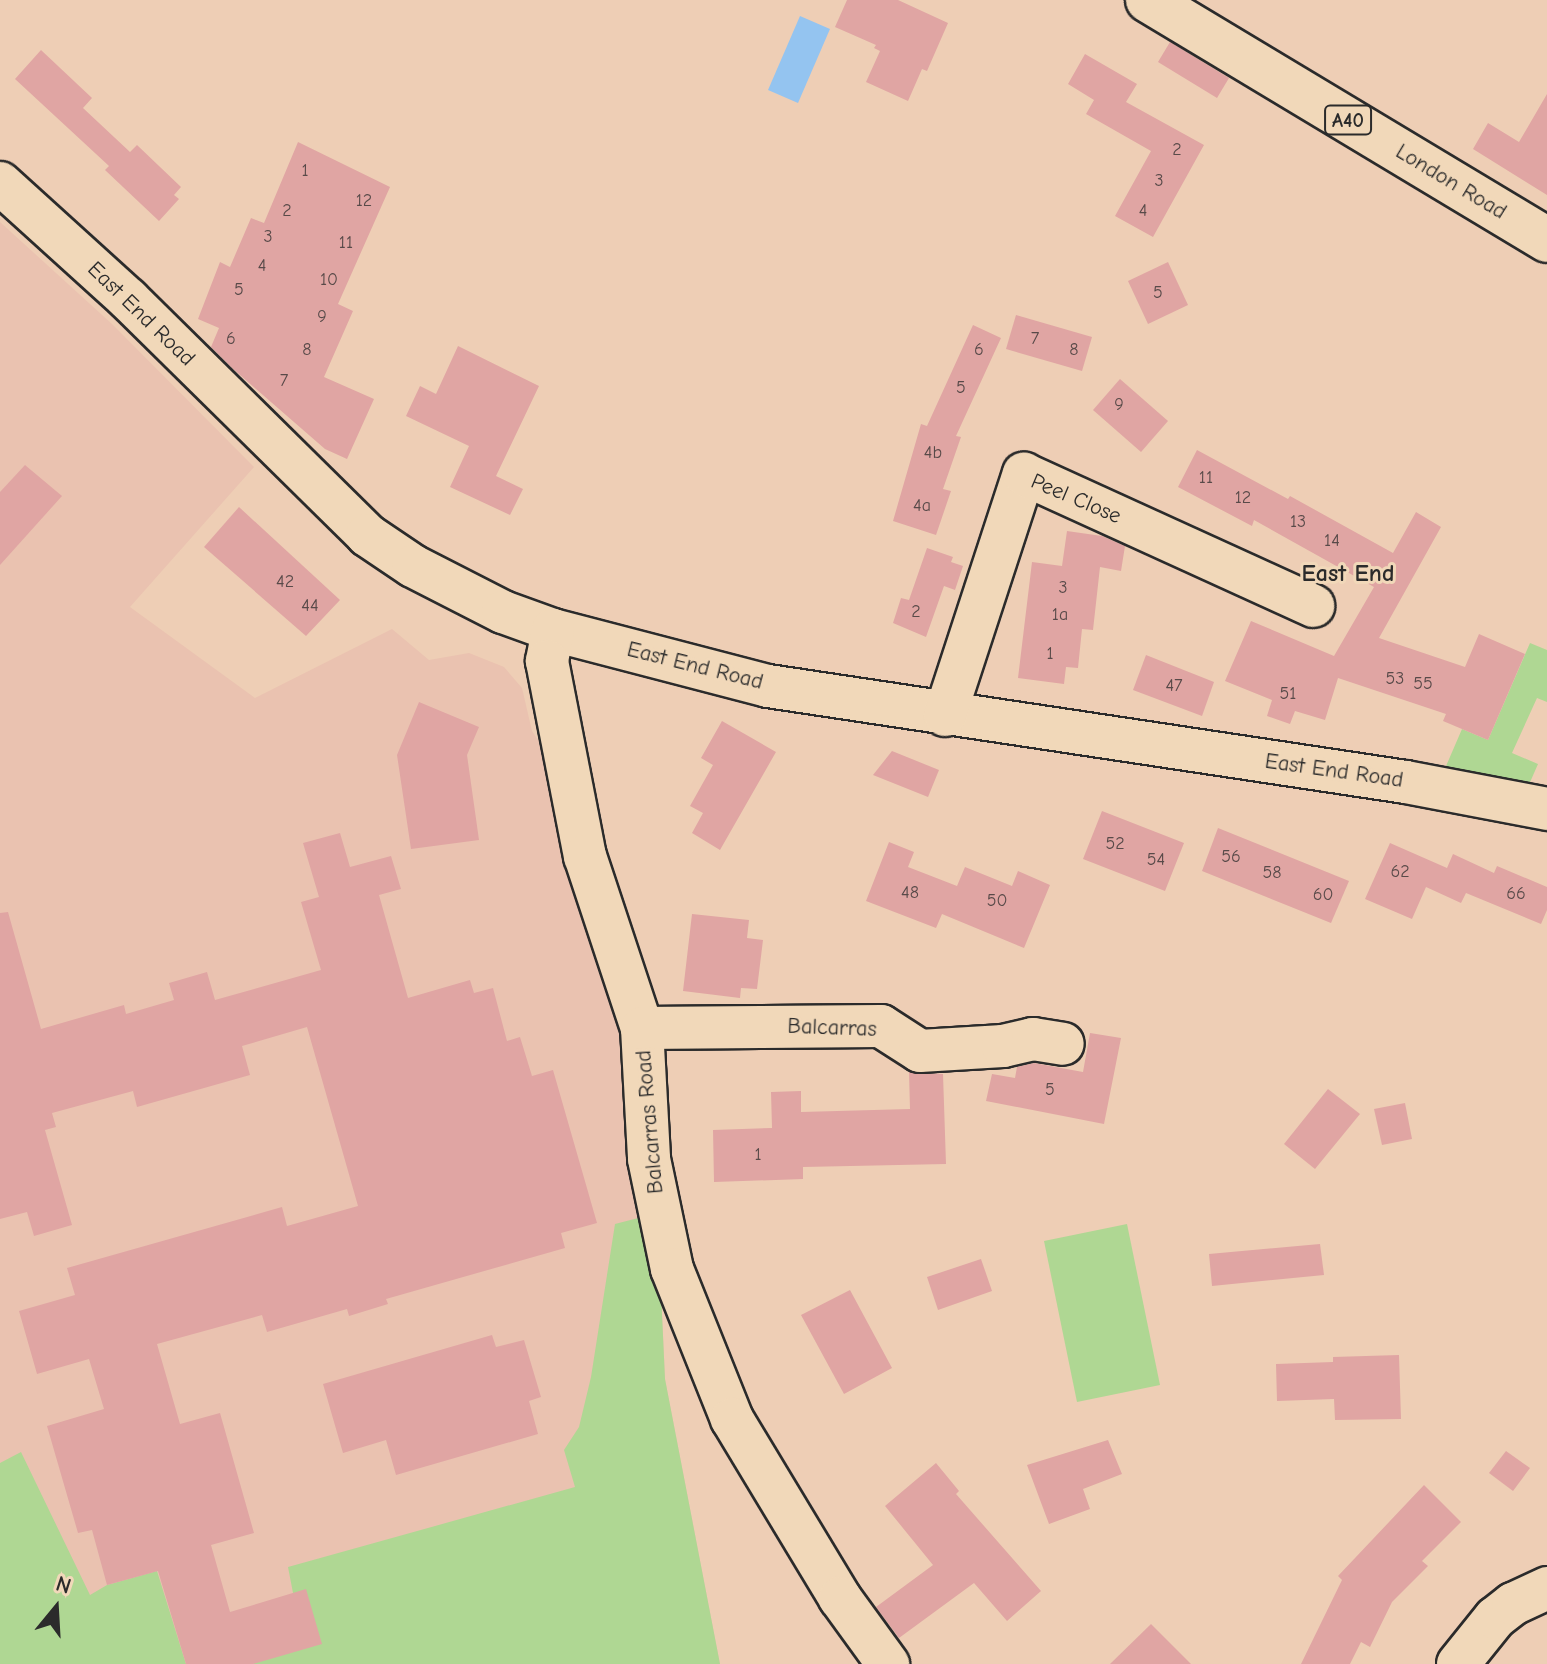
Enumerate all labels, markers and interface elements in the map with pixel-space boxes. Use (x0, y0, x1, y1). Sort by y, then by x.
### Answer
road number: A40 (1324, 104, 1372, 136)
house number: 2 (1172, 139, 1182, 161)
street label: London Road (1391, 139, 1511, 225)
house number: 1 (301, 160, 309, 182)
house number: 3 (1154, 170, 1164, 192)
house number: 12 (356, 190, 372, 212)
house number: 2 (282, 200, 292, 222)
house number: 4 (1139, 200, 1147, 222)
house number: 3 (263, 226, 273, 248)
house number: 11 (339, 232, 353, 254)
house number: 4 (258, 255, 266, 277)
street label: East End Road (82, 256, 200, 372)
house number: 10 (320, 269, 338, 291)
house number: 5 (234, 279, 244, 301)
house number: 5 (1153, 282, 1163, 304)
house number: 9 (317, 306, 327, 328)
house number: 6 (226, 328, 236, 350)
house number: 7 (1031, 328, 1039, 350)
house number: 8 (302, 339, 312, 361)
house number: 6 (974, 339, 984, 361)
house number: 8 (1069, 339, 1079, 361)
house number: 7 (280, 370, 288, 392)
house number: 5 (956, 377, 966, 399)
house number: 9 (1114, 394, 1124, 416)
house number: 4b (924, 442, 942, 464)
house number: 11 (1199, 467, 1213, 489)
street label: Peel Close (1027, 468, 1125, 530)
house number: 12 (1235, 487, 1251, 509)
house number: 4a (913, 495, 931, 517)
house number: 13 (1290, 511, 1306, 533)
house number: 14 (1324, 530, 1340, 552)
district label: East End (1302, 560, 1394, 588)
house number: 42 (276, 571, 294, 593)
house number: 3 (1058, 577, 1068, 599)
house number: 44 (301, 595, 319, 617)
house number: 2 (911, 601, 921, 623)
house number: 1a (1052, 604, 1068, 626)
street label: East End Road (624, 636, 766, 696)
house number: 1 (1046, 643, 1054, 665)
house number: 53 (1386, 668, 1404, 690)
house number: 55 (1413, 673, 1433, 695)
house number: 47 (1165, 675, 1183, 697)
house number: 51 (1280, 683, 1296, 705)
street label: East End Road (1263, 748, 1405, 794)
house number: 52 (1105, 833, 1125, 855)
house number: 56 (1221, 846, 1241, 868)
house number: 54 (1147, 849, 1165, 871)
house number: 62 (1390, 861, 1410, 883)
house number: 58 (1262, 862, 1282, 884)
house number: 48 (901, 882, 919, 904)
house number: 66 (1506, 883, 1526, 905)
house number: 60 (1313, 884, 1333, 906)
house number: 50 (987, 890, 1007, 912)
street label: Balcarras (787, 1013, 877, 1043)
street label: Balcarras Road (631, 1049, 669, 1195)
house number: 5 (1045, 1079, 1055, 1101)
house number: 1 (754, 1144, 762, 1166)
north arrow (16, 1568, 96, 1648)
text: N (53, 1571, 74, 1600)

